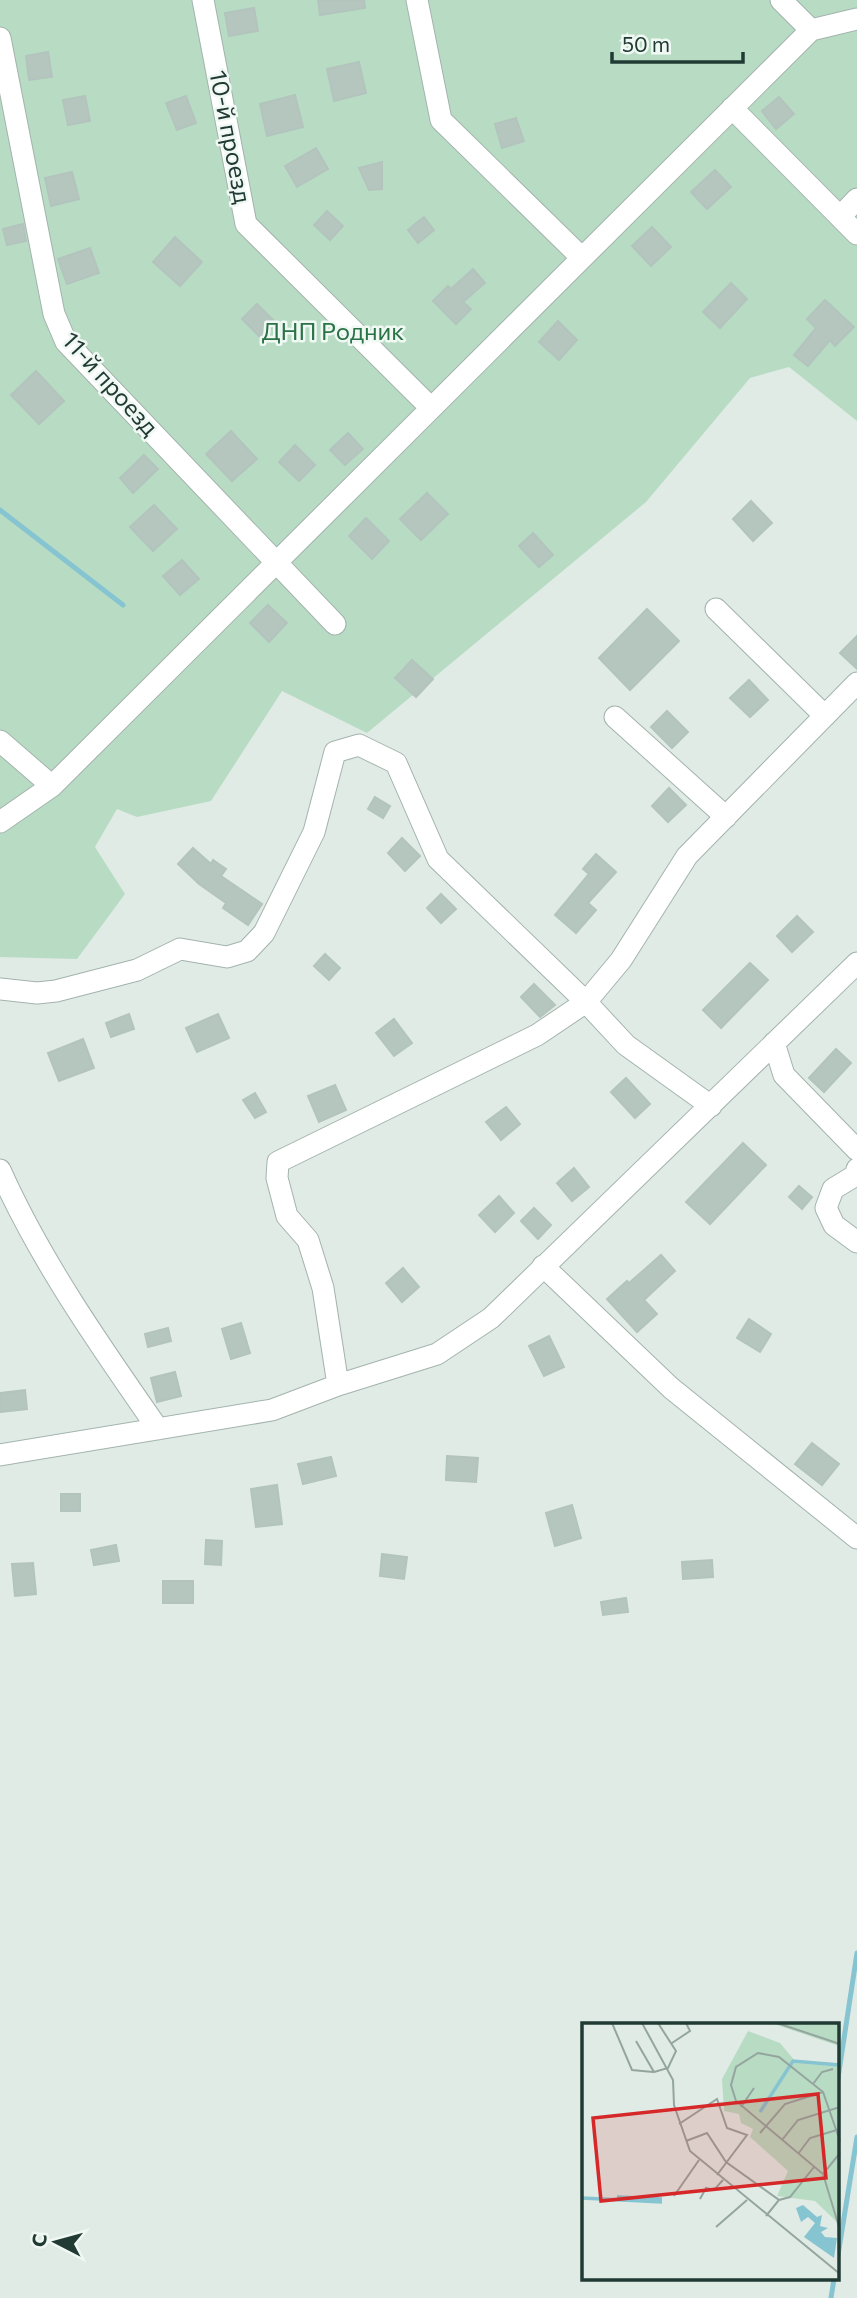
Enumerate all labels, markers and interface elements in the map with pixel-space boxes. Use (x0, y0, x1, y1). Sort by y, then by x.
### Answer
scale bar (612, 21, 743, 65)
text: 50 m (622, 31, 670, 56)
street label: 10-й проезд (204, 68, 259, 206)
park label: ДНП Родник (262, 316, 404, 345)
street label: 11-й проезд (57, 325, 165, 441)
inset map (582, 2023, 840, 2280)
north arrow (21, 2207, 91, 2277)
text: С (26, 2233, 51, 2248)

